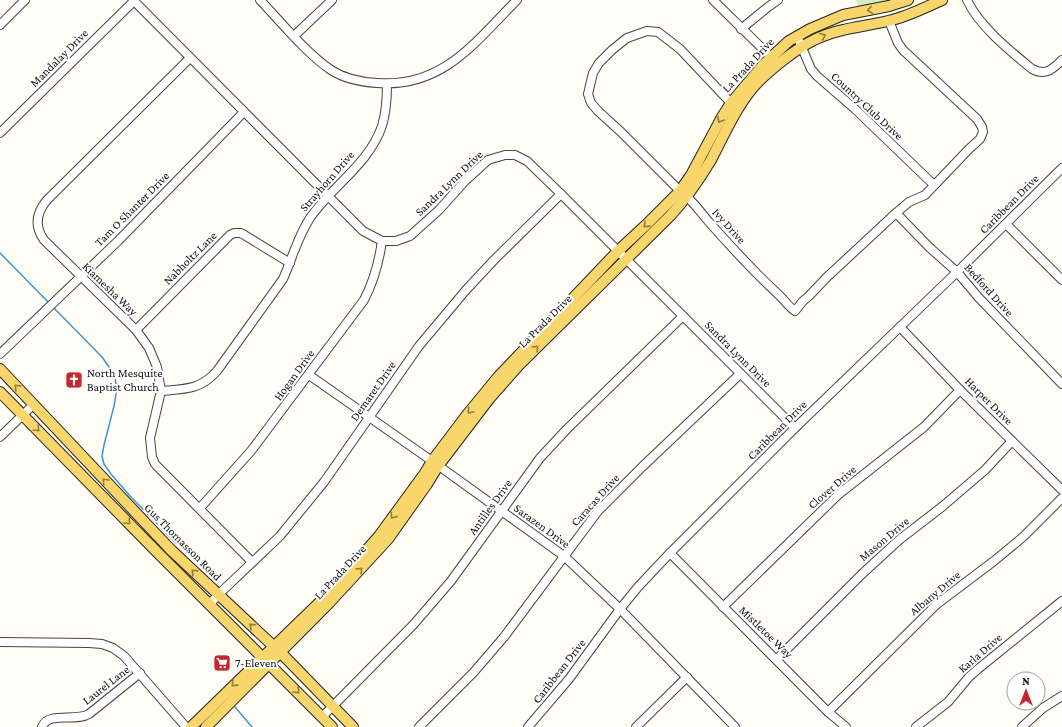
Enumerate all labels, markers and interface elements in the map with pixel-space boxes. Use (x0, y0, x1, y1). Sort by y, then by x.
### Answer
one-way arrow (867, 5, 873, 14)
street label: Mandalay Drive (27, 26, 91, 90)
one-way arrow (818, 33, 826, 41)
street label: La Prada Drive (719, 35, 777, 95)
street label: Country Club Drive (828, 69, 906, 143)
one-way arrow (718, 116, 725, 123)
street label: Sandra Lynn Drive (412, 147, 486, 219)
street label: Strayhorn Drive (297, 148, 357, 214)
street label: Tam O Shanter Drive (92, 169, 172, 249)
street label: Caribbean Drive (976, 171, 1042, 237)
street label: Ivy Drive (709, 205, 749, 247)
one-way arrow (643, 221, 651, 228)
street label: Nabholtz Lane (160, 228, 220, 288)
street label: Kiamesha Way (80, 259, 141, 319)
street label: Bedford Drive (962, 261, 1016, 319)
street label: La Prada Drive (515, 291, 575, 351)
street label: Sandra Lynn Drive (702, 318, 774, 390)
one-way arrow (532, 345, 539, 353)
street label: Hogan Drive (271, 347, 317, 403)
street label: Demaret Drive (347, 358, 399, 424)
place label: North Mesquite Baptist Church (87, 366, 162, 394)
church icon: North Mesquite Baptist Church (64, 370, 84, 390)
street label: Harper Drive (962, 374, 1016, 428)
one-way arrow (14, 384, 22, 392)
street label: Caribbean Drive (744, 397, 810, 463)
one-way arrow (467, 406, 474, 413)
one-way arrow (32, 424, 40, 432)
street label: Clover Drive (805, 462, 859, 512)
street label: Caracas Drive (568, 471, 622, 529)
street label: Antilles Drive (465, 477, 515, 537)
one-way arrow (103, 478, 110, 486)
street label: Gus Thomasson Road (141, 500, 225, 584)
street label: Sarazen Drive (511, 501, 573, 551)
one-way arrow (390, 512, 398, 519)
street label: Mason Drive (856, 514, 912, 564)
one-way arrow (123, 517, 131, 525)
street label: La Prada Drive (311, 542, 369, 602)
one-way arrow (356, 567, 363, 575)
street label: Albany Drive (907, 568, 963, 618)
one-way arrow (191, 569, 199, 577)
street label: Mistletoe Way (736, 603, 796, 661)
one-way arrow (249, 624, 257, 631)
street label: Karla Drive (955, 630, 1005, 676)
street label: Caribbean Drive (529, 636, 589, 706)
supermarket icon: 7-Eleven (212, 653, 232, 673)
place label: 7-Eleven (235, 656, 277, 670)
street label: Laurel Lane (80, 662, 132, 708)
north arrow (1006, 671, 1046, 711)
text: N (1022, 675, 1030, 687)
one-way arrow (231, 679, 239, 687)
one-way arrow (292, 686, 299, 694)

